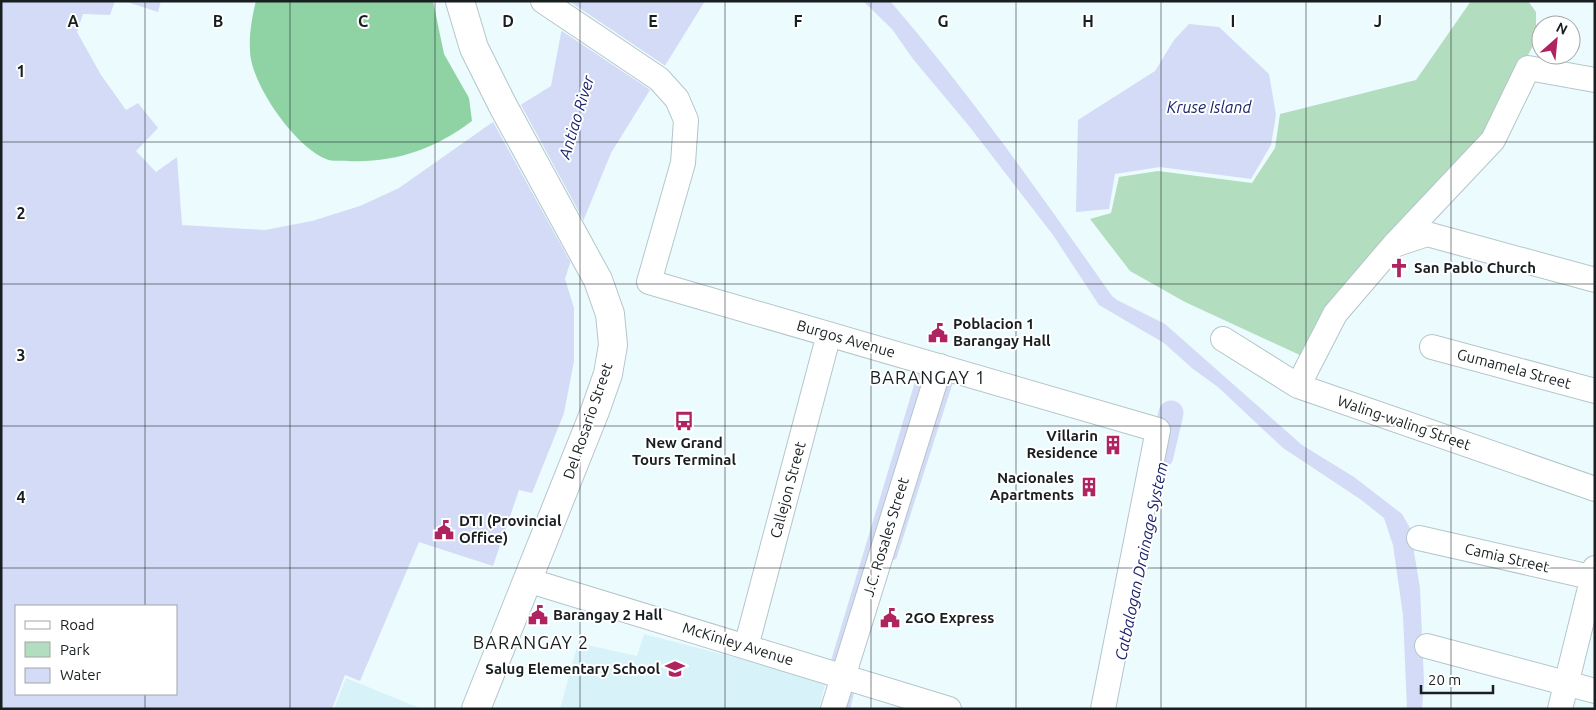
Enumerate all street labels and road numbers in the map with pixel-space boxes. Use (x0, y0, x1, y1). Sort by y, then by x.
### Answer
street label: Burgos Avenue (795, 316, 897, 361)
street label: Gumamela Street (1455, 345, 1573, 392)
street label: Del Rosario Street (560, 360, 615, 481)
street label: Waling-waling Street (1335, 392, 1473, 453)
street label: Callejon Street (766, 440, 809, 540)
street label: J.C. Rosales Street (859, 475, 912, 599)
street label: Camia Street (1463, 539, 1551, 576)
street label: McKinley Avenue (681, 619, 796, 668)

